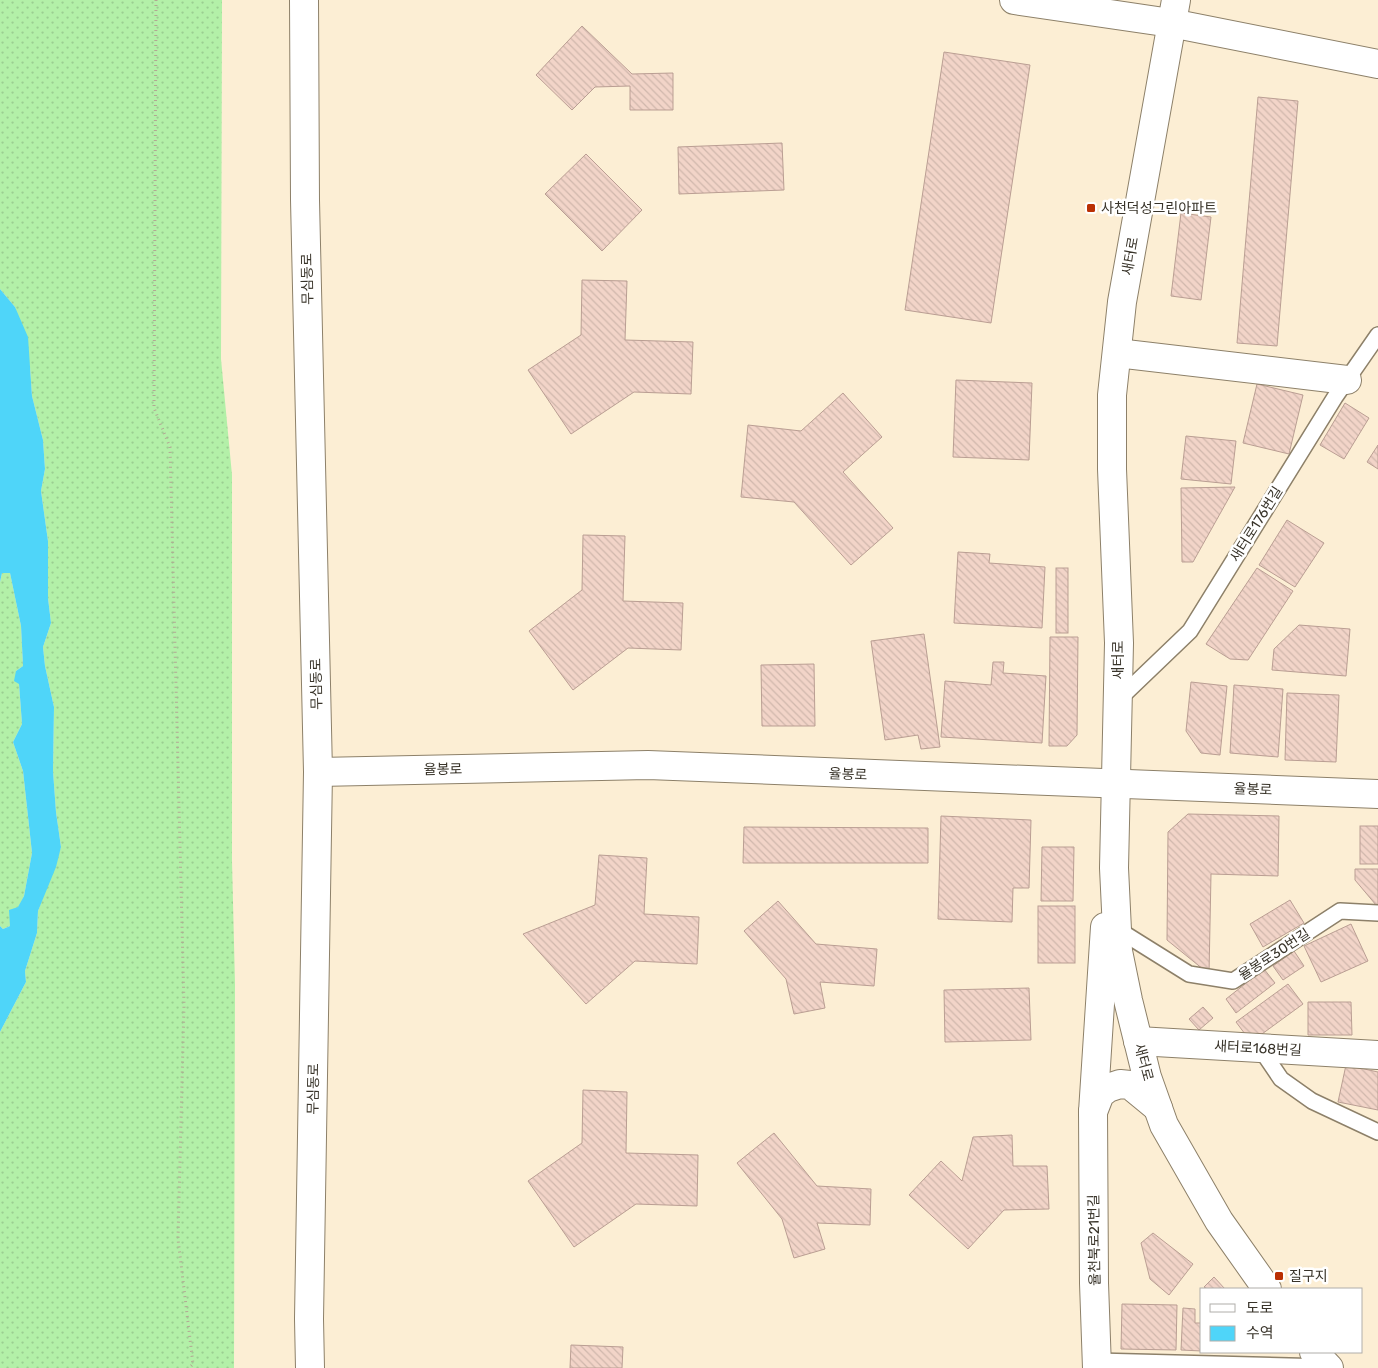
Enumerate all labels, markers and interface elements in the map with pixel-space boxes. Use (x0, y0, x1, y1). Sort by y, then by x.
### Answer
place label: 사천덕성그린아파트 (1101, 200, 1217, 217)
marker: 사천덕성그린아파트 (1085, 202, 1097, 214)
street label: 새터로 (1119, 235, 1142, 277)
street label: 무심동로 (299, 253, 316, 305)
street label: 새터로176번길 (1227, 483, 1286, 565)
street label: 새터로 (1110, 641, 1127, 679)
street label: 무심동로 (308, 658, 325, 710)
street label: 율봉로 (424, 761, 463, 778)
street label: 율봉로 (828, 765, 868, 784)
street label: 율봉로 (1233, 780, 1273, 799)
street label: 율봉로30번길 (1235, 925, 1313, 984)
street label: 새터로168번길 (1214, 1038, 1302, 1059)
street label: 새터로 (1130, 1041, 1157, 1083)
street label: 무심동로 (305, 1063, 322, 1115)
street label: 율천북로21번길 (1085, 1194, 1104, 1286)
place label: 질구지 (1289, 1268, 1328, 1285)
marker: 질구지 (1273, 1270, 1285, 1282)
legend (1200, 1288, 1363, 1353)
text: 도로 (1246, 1299, 1274, 1317)
text: 수역 (1246, 1324, 1274, 1342)

